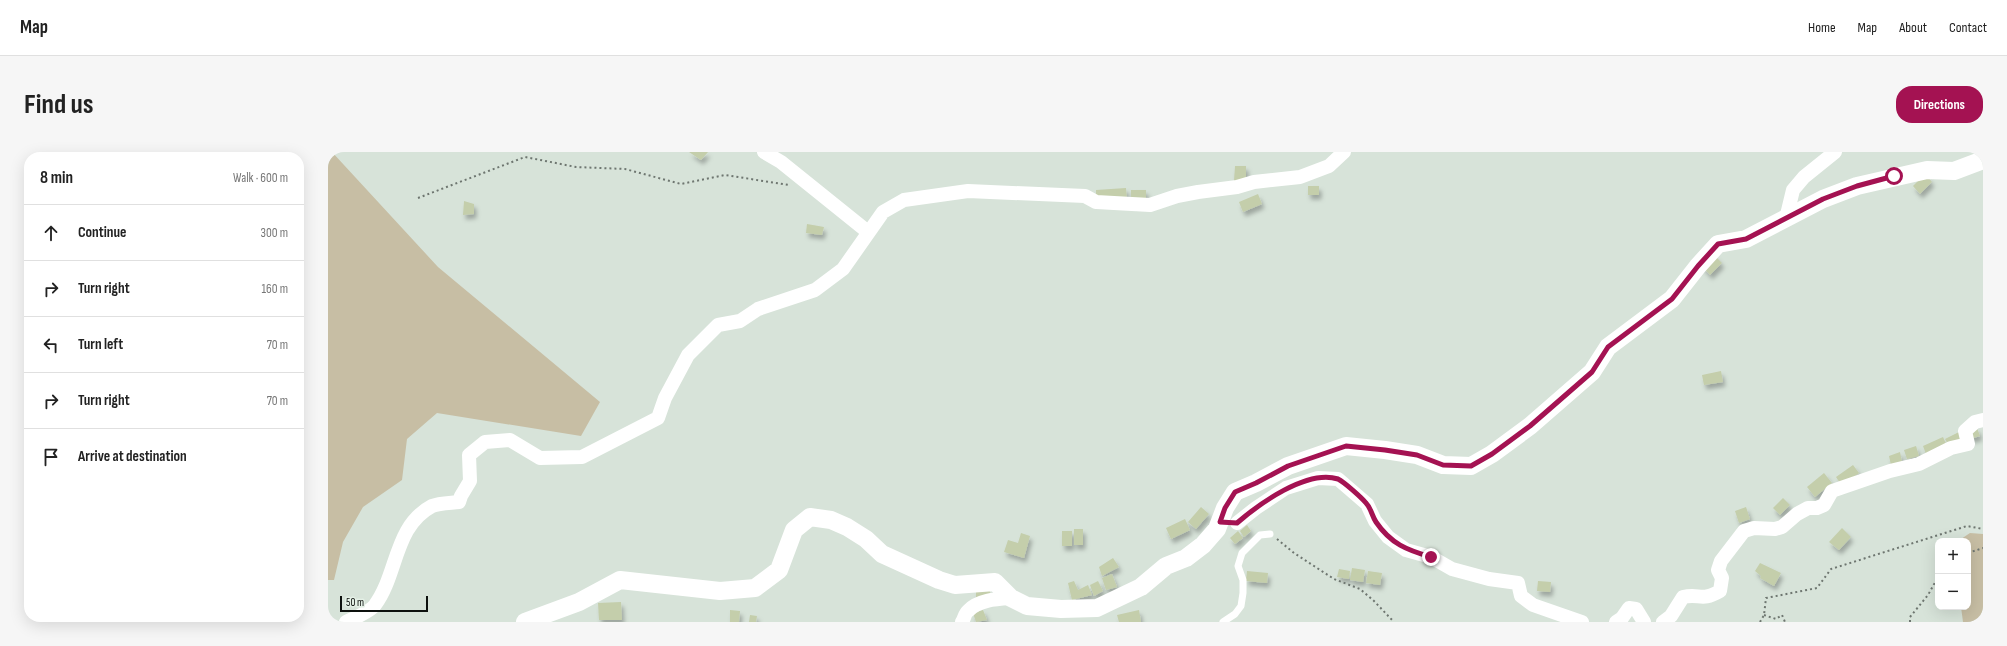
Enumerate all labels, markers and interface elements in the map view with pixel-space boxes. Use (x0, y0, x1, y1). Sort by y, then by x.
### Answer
text: Map (20, 16, 48, 39)
text: Home (1808, 19, 1836, 36)
text: Map (1858, 19, 1877, 36)
text: About (1899, 19, 1927, 36)
text: Contact (1949, 19, 1987, 36)
button: Directions (1896, 86, 1983, 123)
text: Find us (24, 88, 93, 121)
route start (1885, 167, 1903, 185)
text: 8 min (40, 168, 73, 188)
text: Walk · 600 m (233, 170, 288, 186)
icon: ahead (40, 222, 62, 244)
text: Continue (78, 223, 127, 242)
text: 300 m (261, 225, 288, 241)
icon: right (40, 278, 62, 300)
text: Turn right (78, 279, 130, 298)
text: 160 m (262, 281, 288, 297)
icon: left (40, 334, 62, 356)
text: Turn left (78, 335, 123, 354)
text: 70 m (267, 337, 288, 353)
icon: right (40, 390, 62, 412)
text: Turn right (78, 391, 130, 410)
text: 70 m (267, 393, 288, 409)
icon: arrive (40, 446, 62, 468)
text: Arrive at destination (78, 447, 187, 466)
map controls (1935, 538, 1971, 610)
button: + (1935, 538, 1971, 574)
route end (1422, 548, 1440, 566)
button: − (1935, 574, 1971, 610)
scale bar (340, 594, 428, 613)
text: 50 m (346, 596, 364, 609)

